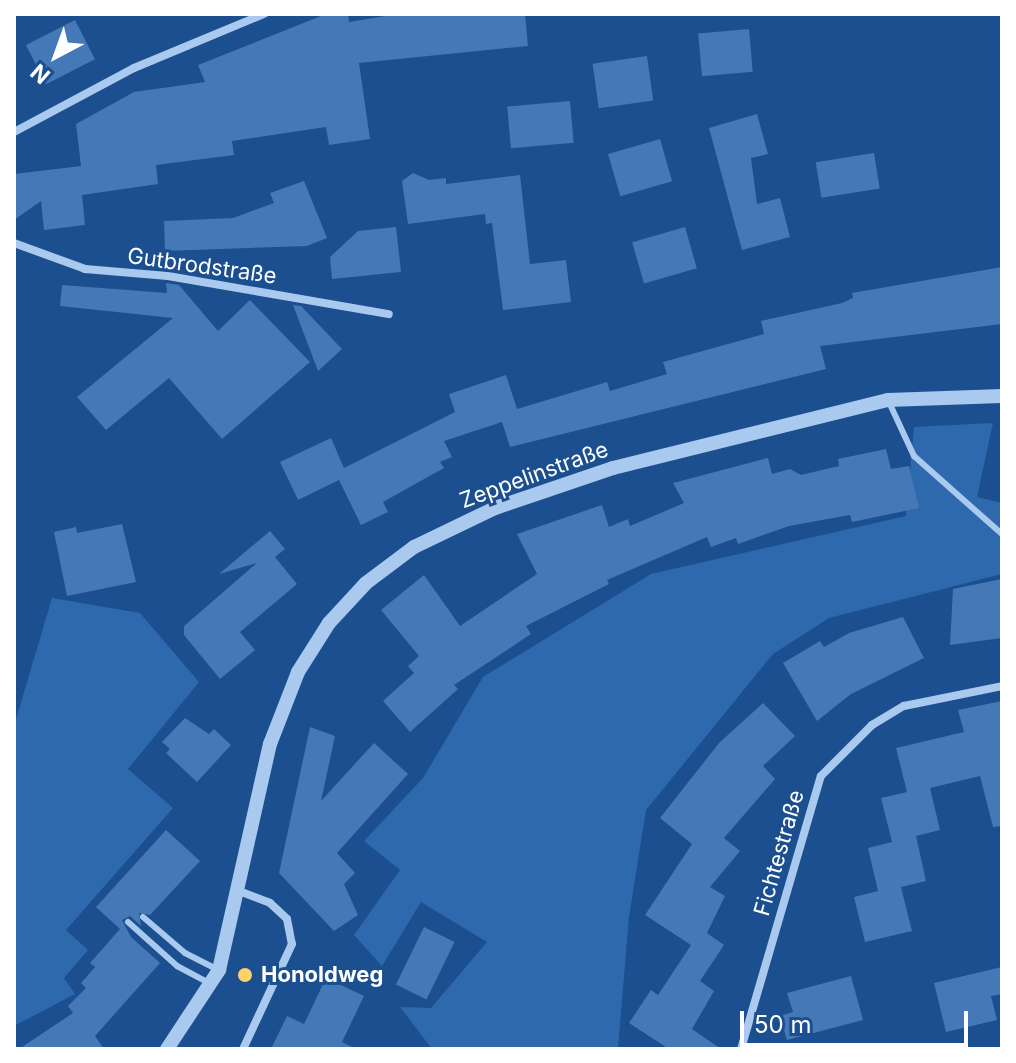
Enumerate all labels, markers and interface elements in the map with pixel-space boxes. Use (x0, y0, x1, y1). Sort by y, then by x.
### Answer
north arrow (16, 16, 96, 96)
text: N (25, 59, 55, 89)
street label: Gutbrodstraße (126, 242, 278, 290)
street label: Zeppelinstraße (456, 436, 612, 514)
street label: Fichtestraße (748, 787, 810, 919)
place label: Honoldweg (261, 962, 383, 988)
marker: Honoldweg (236, 966, 254, 984)
scale bar (744, 995, 972, 1045)
text: 50 m (754, 1010, 812, 1039)

